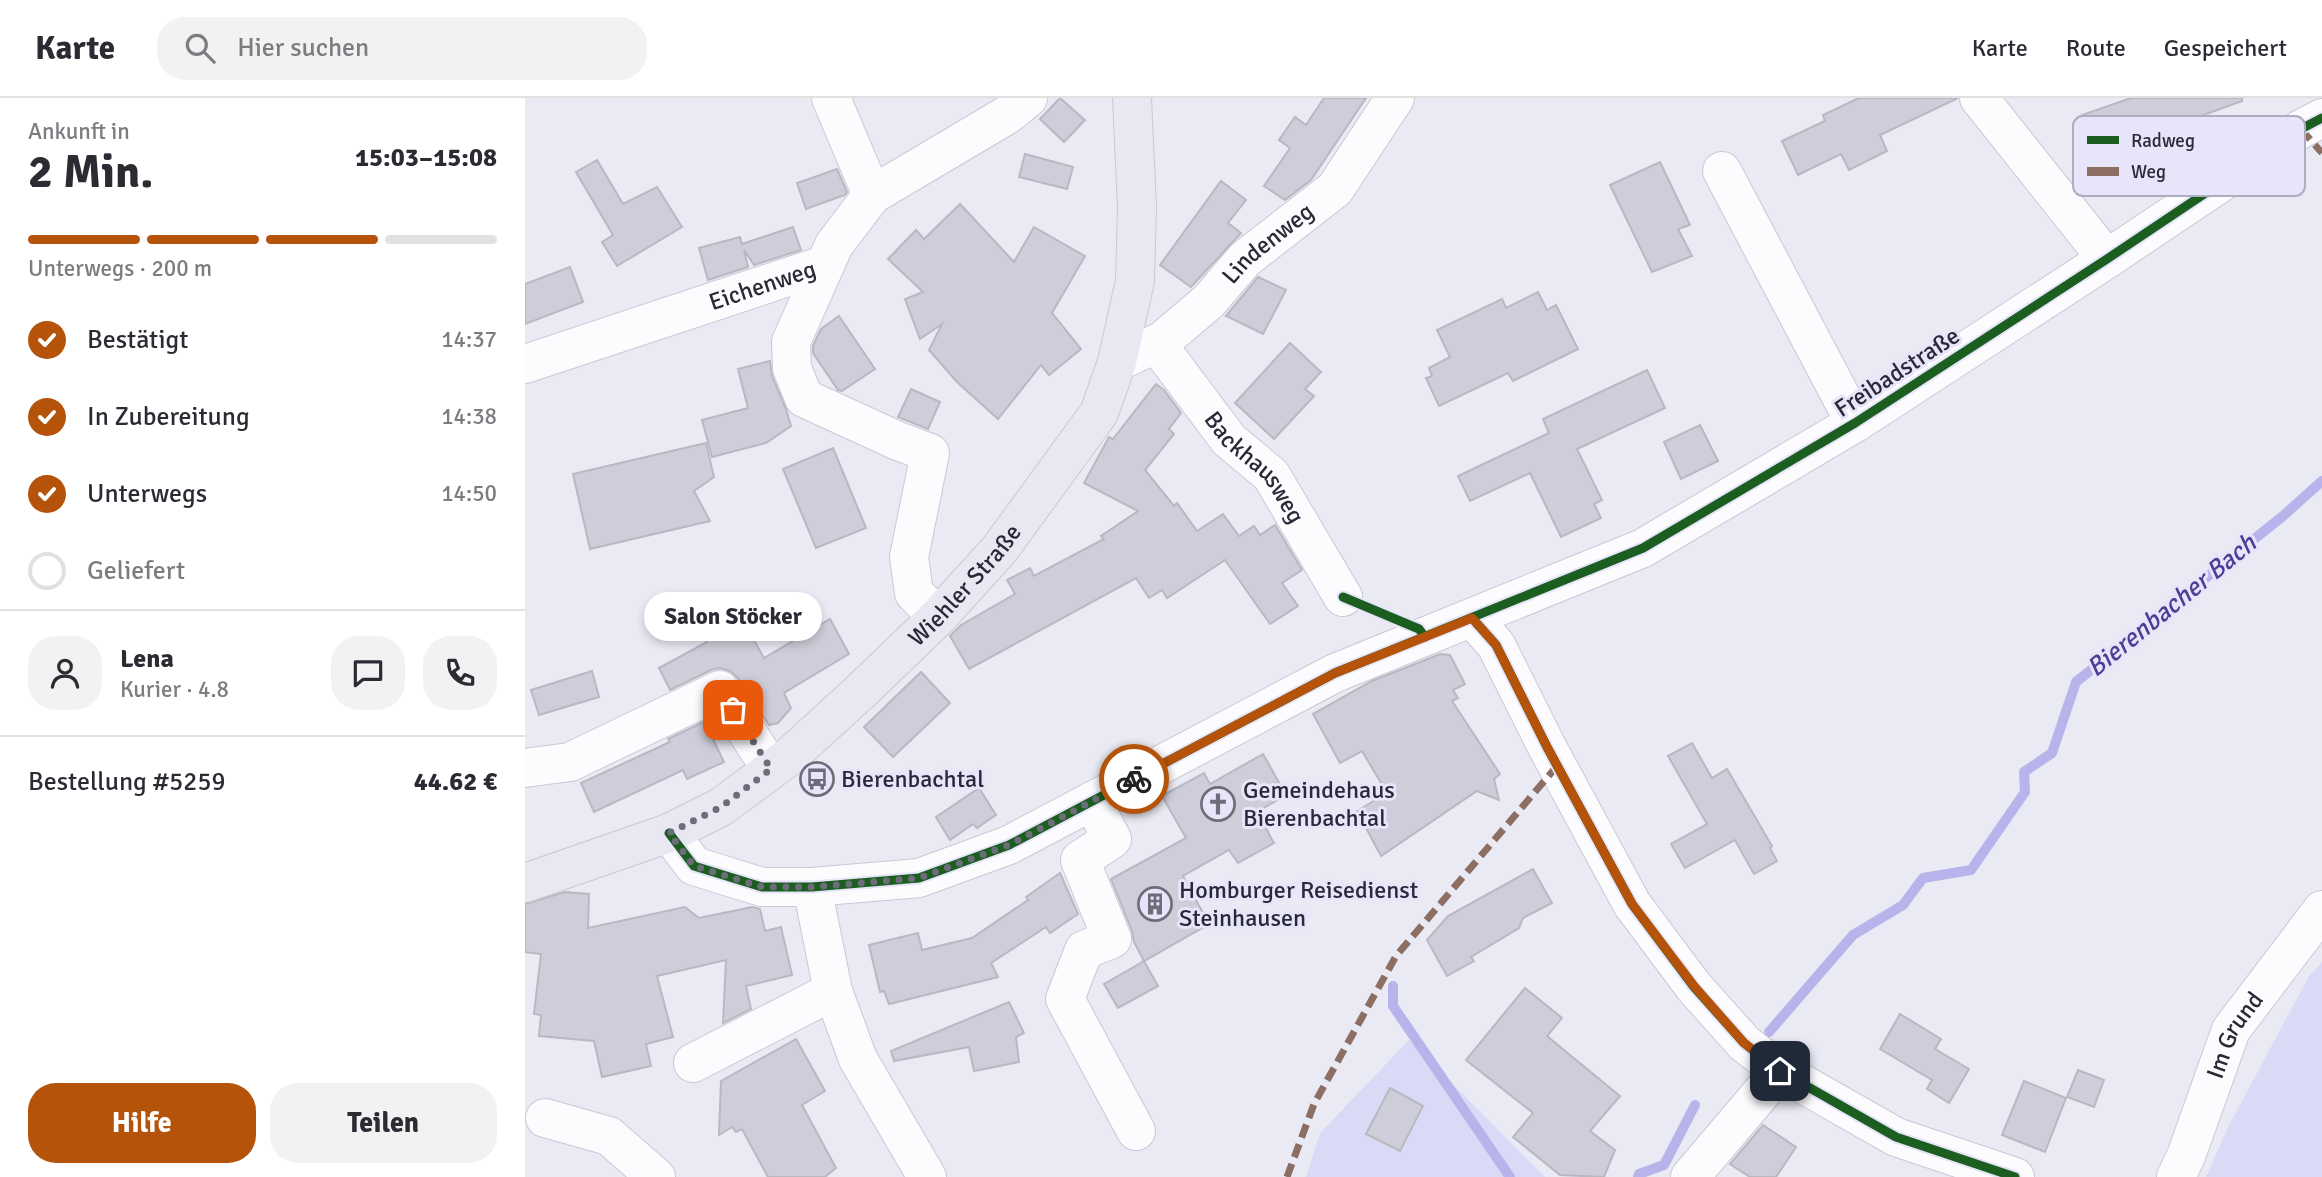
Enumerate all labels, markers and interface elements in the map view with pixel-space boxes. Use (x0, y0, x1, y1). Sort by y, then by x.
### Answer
search box (157, 17, 647, 80)
text: Karte (35, 28, 115, 69)
icon: search (181, 29, 219, 67)
text: Hier suchen (237, 32, 369, 64)
text: Karte (1972, 33, 2028, 63)
text: Route (2066, 33, 2126, 63)
text: Gespeichert (2164, 33, 2287, 63)
legend (2073, 116, 2305, 196)
text: Ankunft in (28, 117, 130, 146)
text: Radweg (2131, 129, 2195, 153)
text: 15:03–15:08 (355, 142, 497, 174)
text: 2 Min. (28, 144, 153, 200)
text: Weg (2131, 160, 2166, 184)
street label: Lindenweg (1215, 196, 1320, 290)
text: Unterwegs · 200 m (28, 254, 212, 283)
street label: Eichenweg (705, 254, 820, 317)
street label: Freibadstraße (1829, 320, 1965, 424)
icon: check (28, 321, 66, 359)
text: Bestätigt (87, 324, 188, 356)
text: 14:37 (441, 325, 497, 354)
icon: check (28, 398, 66, 436)
text: In Zubereitung (87, 401, 250, 433)
text: 14:38 (441, 402, 497, 431)
street label: Backhausweg (1198, 405, 1311, 529)
icon: check (28, 475, 66, 513)
text: Unterwegs (87, 478, 207, 510)
text: 14:50 (441, 479, 497, 508)
street label: Wiehler Straße (902, 518, 1028, 653)
water label: Bierenbacher Bach (2080, 527, 2263, 684)
text: Geliefert (87, 555, 185, 587)
callout: Salon Stöcker (644, 591, 822, 640)
text: Salon Stöcker (664, 602, 802, 631)
button: person (28, 636, 102, 710)
button: chat (331, 636, 405, 710)
button: phone (423, 636, 497, 710)
text: Lena (120, 643, 174, 675)
text: Kurier · 4.8 (120, 675, 229, 704)
pin (703, 680, 763, 740)
icon: bag (714, 691, 752, 729)
courier (1099, 744, 1169, 814)
bus stop icon: Bierenbachtal (798, 760, 836, 798)
icon: bike (1115, 760, 1153, 798)
place label: Bierenbachtal (841, 764, 984, 794)
text: Bestellung #5259 (28, 766, 225, 798)
text: 44.62 € (414, 766, 497, 798)
place label: Gemeindehaus Bierenbachtal (1243, 775, 1395, 833)
church icon: Gemeindehaus Bierenbachtal (1199, 785, 1237, 823)
place label: Homburger Reisedienst Steinhausen (1179, 875, 1418, 933)
building icon: Homburger Reisedienst Steinhausen (1136, 885, 1174, 923)
street label: Im Grund (2200, 986, 2270, 1083)
pin (1750, 1041, 1810, 1101)
icon: home (1761, 1052, 1799, 1090)
button: Hilfe (28, 1083, 256, 1163)
button: Teilen (270, 1083, 497, 1163)

